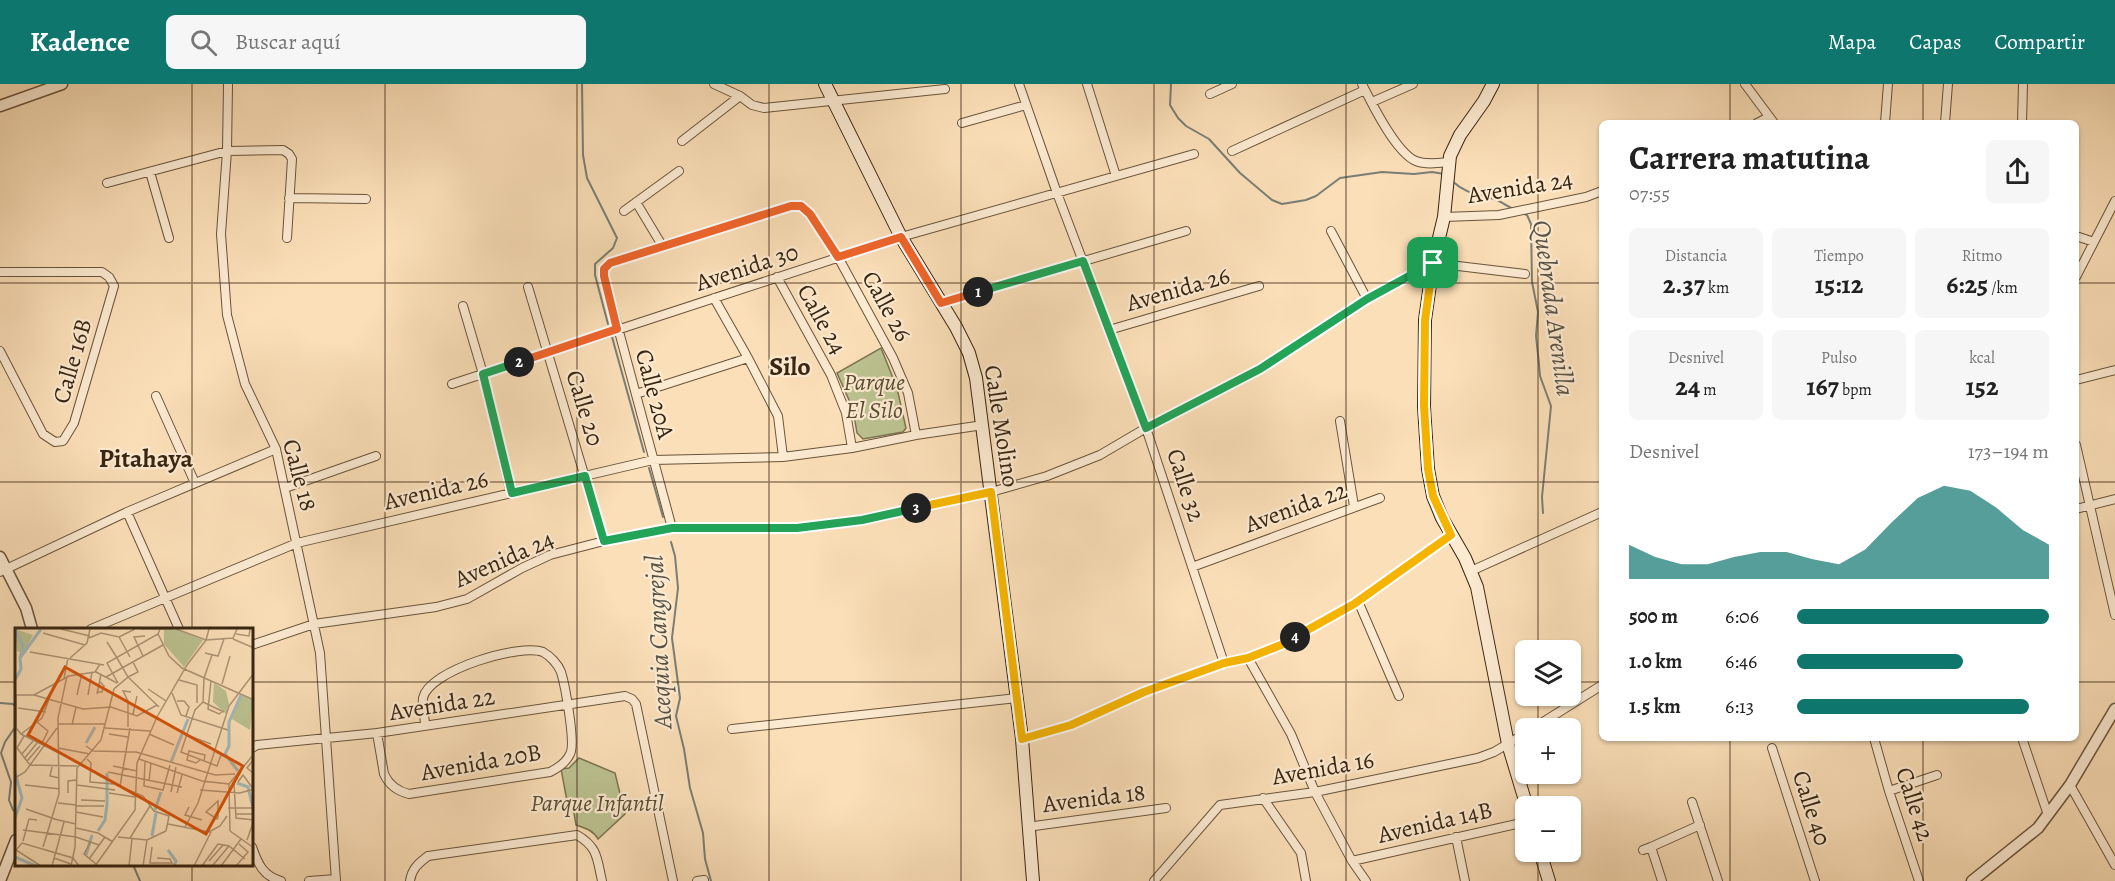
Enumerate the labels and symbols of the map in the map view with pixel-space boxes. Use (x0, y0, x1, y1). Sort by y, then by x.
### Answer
street label: Avenida 24 (1464, 163, 1575, 211)
water label: Quebrada Arenilla (1524, 218, 1583, 398)
street label: Avenida 30 (691, 235, 802, 299)
pin (1407, 237, 1458, 288)
street label: Avenida 26 (1122, 259, 1233, 319)
street label: Calle 26 (855, 265, 919, 347)
pin: 1 (963, 277, 993, 307)
street label: Calle 24 (790, 278, 854, 360)
street label: Calle 16B (45, 315, 99, 407)
street label: Calle 20A (628, 346, 683, 443)
pin: 2 (504, 347, 534, 377)
district label: Silo (769, 349, 811, 384)
street label: Calle Molino (977, 363, 1027, 489)
street label: Calle 20 (558, 366, 612, 450)
park label: Parque El Silo (843, 366, 905, 426)
street label: Calle 18 (275, 435, 325, 515)
district label: Pitahaya (99, 441, 194, 476)
street label: Calle 32 (1159, 444, 1213, 526)
street label: Avenida 26 (380, 463, 491, 518)
street label: Avenida 22 (1240, 474, 1351, 541)
pin: 3 (901, 493, 931, 523)
street label: Avenida 24 (448, 523, 559, 596)
water label: Acequia Cangrejal (636, 554, 681, 732)
pin: 4 (1280, 622, 1310, 652)
inset map (15, 628, 254, 866)
street label: Avenida 22 (386, 680, 497, 728)
street label: Avenida 20B (417, 736, 544, 789)
street label: Avenida 16 (1269, 743, 1376, 793)
street label: Calle 42 (1888, 763, 1942, 845)
street label: Calle 40 (1785, 766, 1839, 850)
street label: Avenida 18 (1040, 776, 1147, 820)
park label: Parque Infantil (530, 787, 664, 819)
street label: Avenida 14B (1374, 793, 1495, 851)

